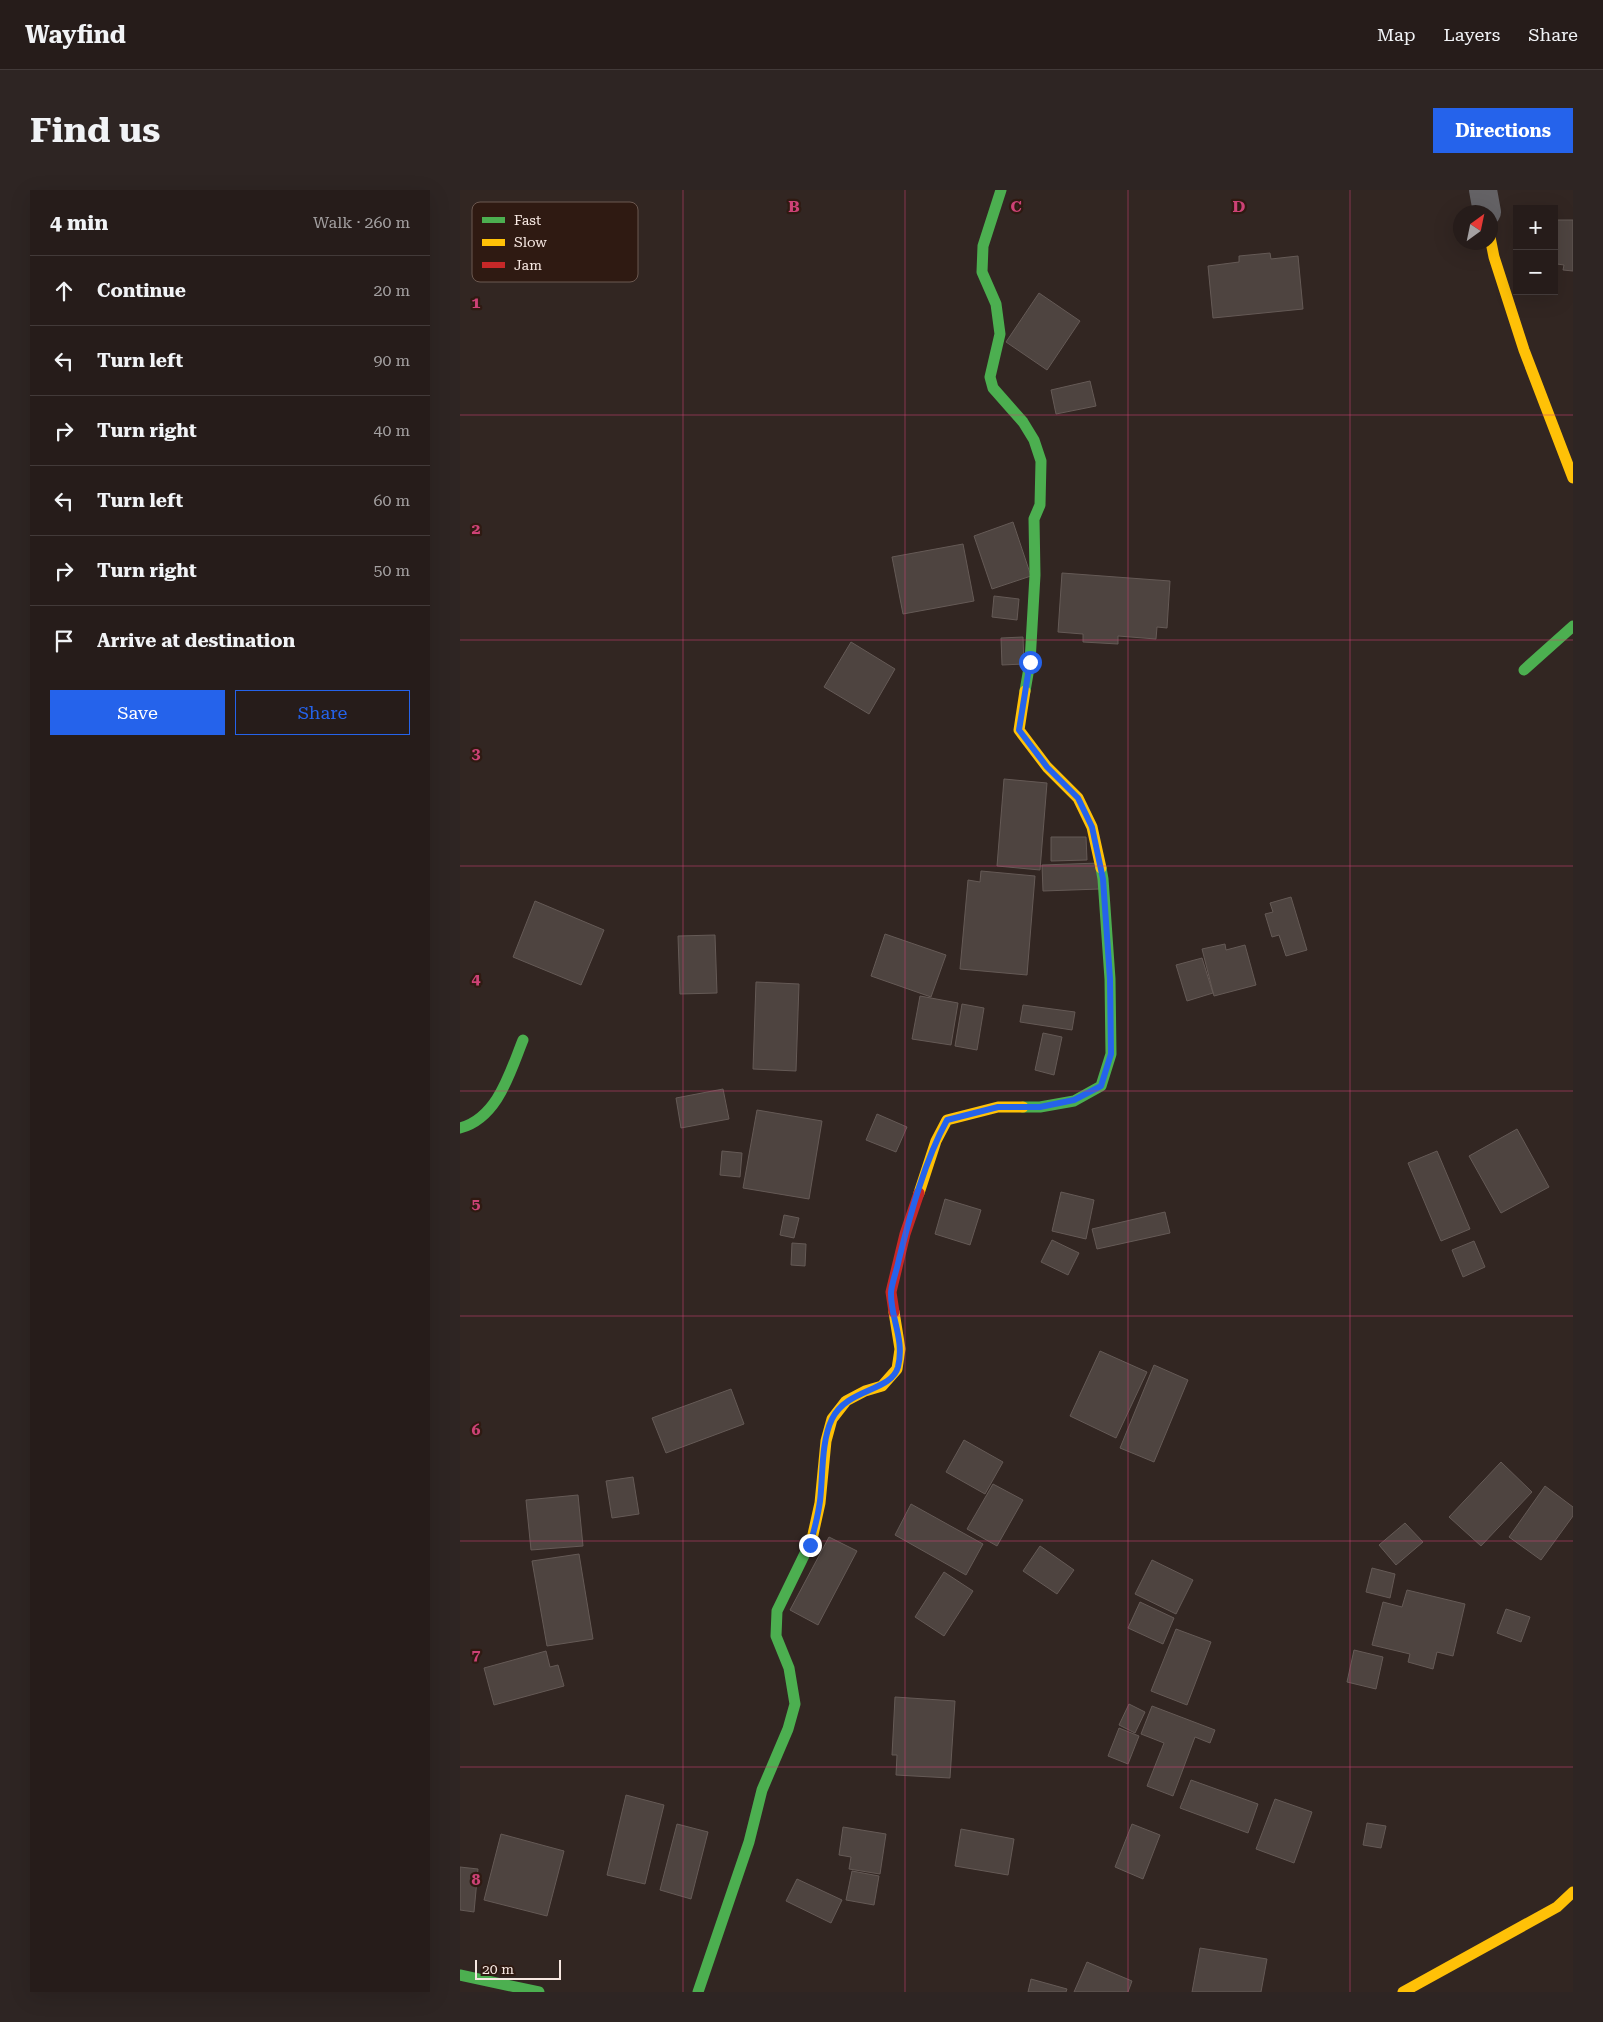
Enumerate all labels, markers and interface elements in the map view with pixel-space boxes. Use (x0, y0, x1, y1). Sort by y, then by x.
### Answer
text: Wayfind (25, 21, 126, 49)
text: Map (1377, 24, 1416, 45)
text: Layers (1444, 24, 1500, 45)
text: Share (1528, 24, 1578, 45)
button: Directions (1433, 108, 1573, 153)
text: Find us (30, 110, 160, 151)
text: B (788, 197, 800, 216)
text: C (1010, 197, 1022, 216)
text: D (1233, 197, 1246, 216)
legend (472, 202, 638, 282)
north arrow (1453, 205, 1498, 250)
map controls (1513, 205, 1558, 295)
button: + (1513, 205, 1558, 250)
text: 4 min (50, 211, 108, 235)
text: Fast (514, 212, 541, 228)
text: Walk · 260 m (313, 213, 410, 232)
text: Slow (514, 234, 547, 250)
button: − (1513, 250, 1558, 295)
text: Jam (514, 257, 542, 273)
icon: ahead (50, 277, 78, 305)
text: Continue (97, 279, 186, 302)
text: 20 m (373, 281, 410, 300)
text: 1 (472, 293, 481, 312)
icon: left (50, 347, 78, 375)
text: Turn left (97, 349, 183, 372)
text: 90 m (373, 351, 410, 370)
icon: right (50, 417, 78, 445)
text: Turn right (97, 419, 197, 442)
text: 40 m (373, 421, 410, 440)
icon: left (50, 487, 78, 515)
text: Turn left (97, 489, 183, 512)
text: 60 m (373, 491, 410, 510)
text: 2 (472, 519, 481, 538)
icon: right (50, 557, 78, 585)
text: Turn right (97, 559, 197, 582)
text: 50 m (373, 561, 410, 580)
icon: arrive (50, 627, 78, 655)
text: Arrive at destination (97, 629, 295, 652)
route start (1019, 651, 1042, 674)
button: Save (50, 690, 225, 735)
button: Share (235, 690, 410, 735)
text: 3 (472, 744, 481, 763)
text: 4 (472, 969, 481, 988)
text: 5 (472, 1194, 481, 1213)
text: 6 (472, 1420, 481, 1439)
route end (799, 1534, 822, 1557)
text: 7 (472, 1645, 481, 1664)
text: 8 (472, 1870, 481, 1889)
scale bar (475, 1957, 561, 1980)
text: 20 m (482, 1961, 514, 1977)

